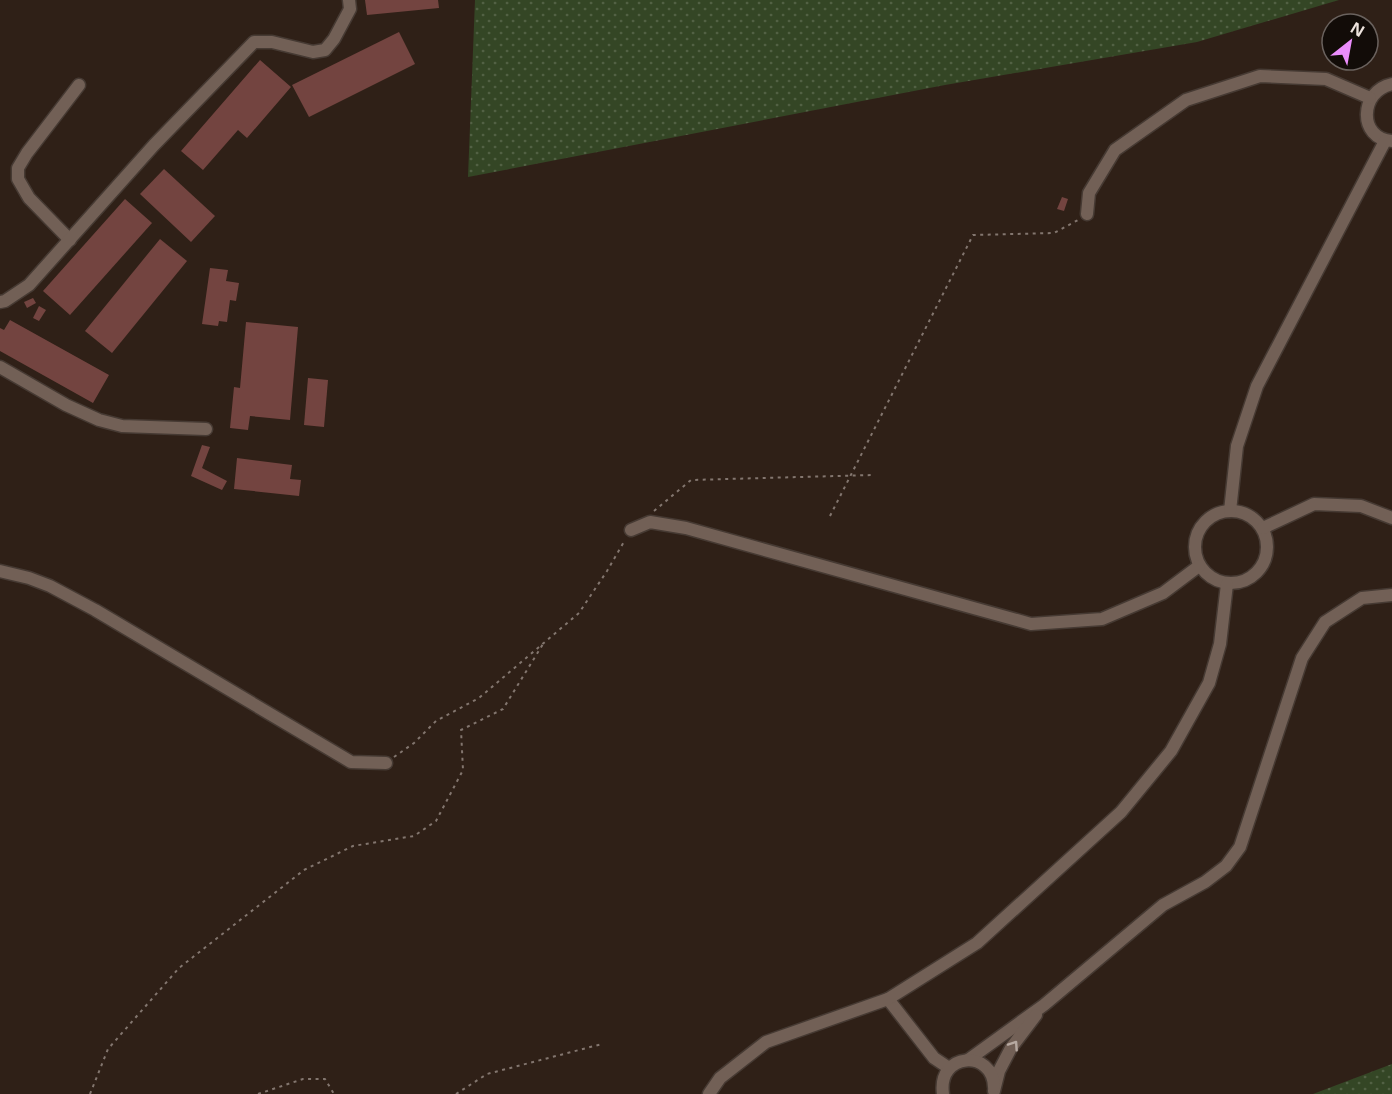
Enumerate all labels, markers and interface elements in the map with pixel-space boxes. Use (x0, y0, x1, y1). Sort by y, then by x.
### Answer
north arrow (1320, 12, 1380, 72)
text: N (1346, 16, 1369, 42)
one-way arrow (1007, 1041, 1018, 1052)

